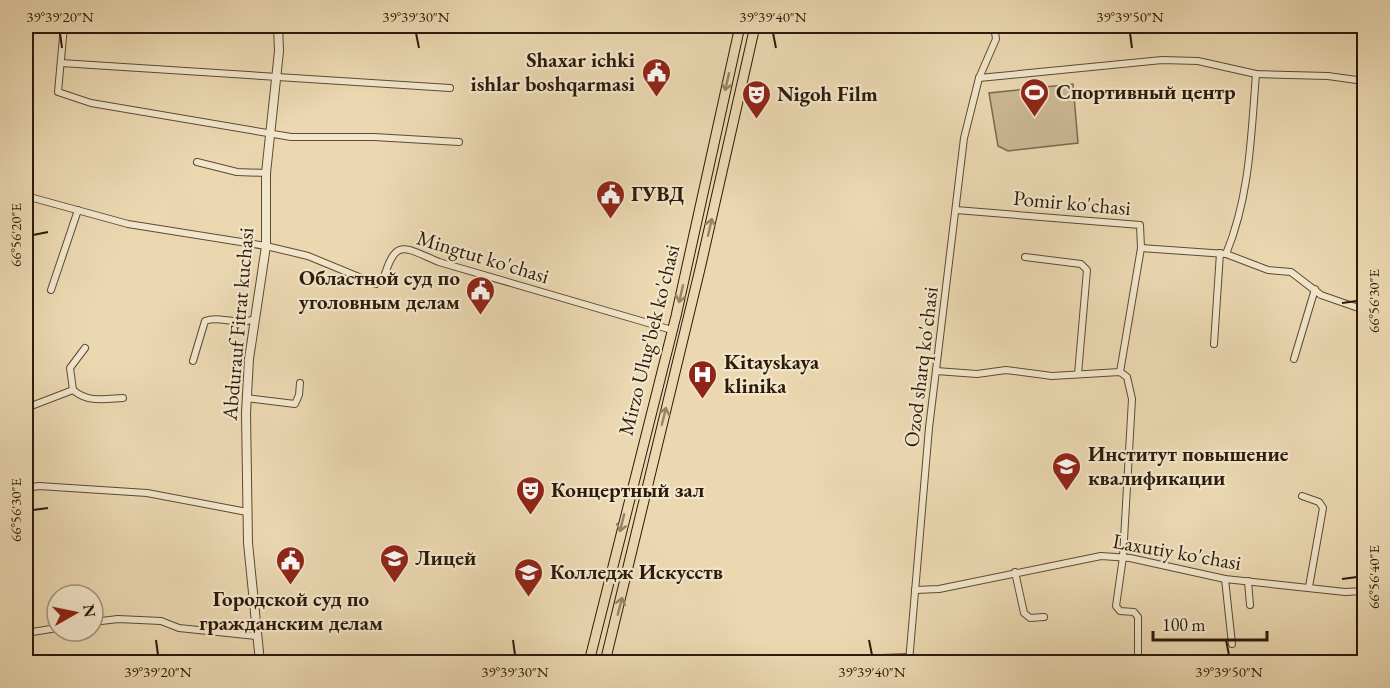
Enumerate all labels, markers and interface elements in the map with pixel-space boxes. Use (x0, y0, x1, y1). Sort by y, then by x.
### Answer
text: 39°39'20"N (26, 7, 94, 26)
text: 39°39'30"N (382, 7, 450, 26)
text: 39°39'40"N (739, 7, 807, 26)
text: 39°39'50"N (1096, 7, 1164, 26)
place label: Shaxar ichki ishlar boshqarmasi (471, 46, 635, 97)
public building icon: Shaxar ichki ishlar boshqarmasi (640, 56, 672, 98)
one-way arrow (720, 73, 732, 92)
sports icon: Спортивный центр (1019, 76, 1051, 118)
theatre icon: Nigoh Film (740, 78, 772, 120)
place label: Спортивный центр (1056, 78, 1236, 105)
place label: Nigoh Film (777, 80, 878, 107)
public building icon: ГУВД (594, 178, 626, 220)
place label: ГУВД (631, 180, 684, 207)
street label: Pomir ko'chasi (1012, 184, 1132, 221)
text: 66°56'20"E (6, 202, 25, 267)
one-way arrow (705, 217, 716, 237)
street label: Mingtut ko'chasi (414, 224, 553, 289)
street label: Abdurauf Fitrat kuchasi (216, 226, 259, 423)
street label: Mirzo Ulug'bek ko'chasi (612, 242, 685, 438)
place label: Областной суд по уголовным делам (299, 264, 460, 315)
text: 66°56'30"E (1364, 268, 1383, 333)
public building icon: Областной суд по уголовным делам (465, 274, 497, 316)
one-way arrow (675, 283, 686, 303)
street label: Ozod sharq ko'chasi (897, 285, 944, 449)
place label: Kitayskaya klinika (724, 348, 820, 399)
hospital icon: Kitayskaya klinika (687, 358, 719, 400)
one-way arrow (658, 407, 670, 426)
place label: Институт повышение квалификации (1088, 440, 1289, 491)
school or university icon: Институт повышение квалификации (1051, 450, 1083, 492)
theatre icon: Концертный зал (514, 474, 546, 516)
place label: Концертный зал (551, 476, 705, 503)
text: 66°56'30"E (6, 477, 25, 542)
one-way arrow (616, 513, 628, 532)
street label: Laxutiy ko'chasi (1111, 527, 1243, 576)
school or university icon: Лицей (378, 542, 410, 584)
public building icon: Городской суд по гражданским делам (275, 544, 307, 586)
place label: Лицей (415, 544, 476, 571)
text: 66°56'40"E (1364, 544, 1383, 609)
school or university icon: Колледж Искусств (513, 556, 545, 598)
place label: Колледж Искусств (550, 558, 723, 585)
north arrow (45, 583, 105, 643)
place label: Городской суд по гражданским делам (199, 585, 383, 636)
one-way arrow (615, 597, 626, 616)
text: N (78, 603, 101, 619)
scale bar (1153, 604, 1267, 642)
text: 100 m (1162, 613, 1206, 636)
text: 39°39'20"N (124, 662, 192, 681)
text: 39°39'30"N (481, 662, 549, 681)
text: 39°39'40"N (838, 662, 906, 681)
text: 39°39'50"N (1195, 662, 1263, 681)

